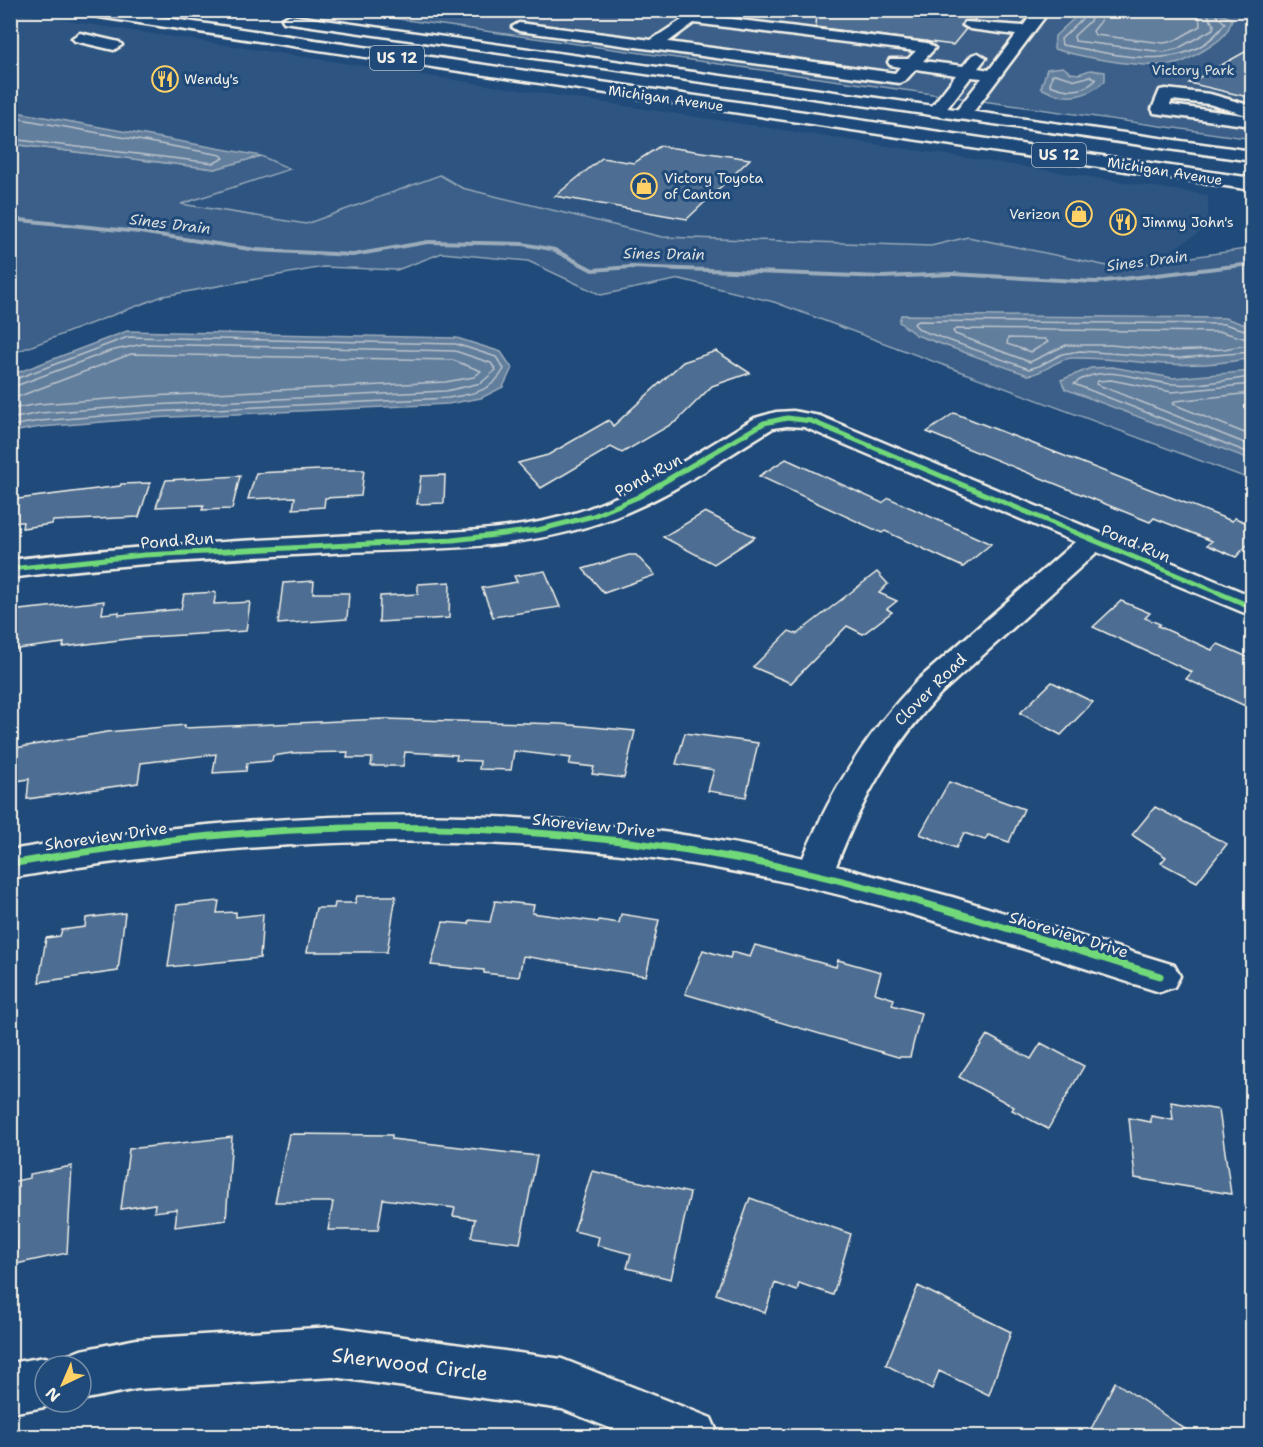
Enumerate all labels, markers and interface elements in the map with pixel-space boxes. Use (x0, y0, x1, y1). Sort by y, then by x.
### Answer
road number: US 12 (370, 46, 424, 70)
park label: Victory Park (1151, 61, 1235, 79)
restaurant icon: Wendy's (150, 64, 180, 94)
place label: Wendy's (184, 70, 239, 88)
street label: Michigan Avenue (607, 81, 725, 115)
road number: US 12 (1032, 143, 1086, 167)
street label: Michigan Avenue (1106, 153, 1224, 189)
place label: Victory Toyota of Canton (664, 169, 763, 203)
shop icon: Victory Toyota of Canton (629, 171, 659, 201)
shop icon: Verizon (1064, 199, 1094, 229)
place label: Verizon (1009, 205, 1060, 223)
restaurant icon: Jimmy John's (1108, 207, 1138, 237)
water label: Sines Drain (128, 209, 212, 239)
place label: Jimmy John's (1142, 213, 1234, 231)
water label: Sines Drain (623, 243, 705, 265)
water label: Sines Drain (1105, 246, 1189, 276)
street label: Pond Run (611, 449, 686, 502)
street label: Pond Run (1098, 519, 1174, 568)
street label: Pond Run (140, 527, 215, 554)
street label: Clover Road (890, 649, 971, 730)
street label: Shoreview Drive (531, 809, 657, 842)
street label: Shoreview Drive (43, 817, 169, 856)
street label: Shoreview Drive (1007, 906, 1131, 963)
street label: Sherwood Circle (330, 1342, 490, 1386)
north arrow (33, 1354, 93, 1414)
text: N (41, 1382, 65, 1406)

